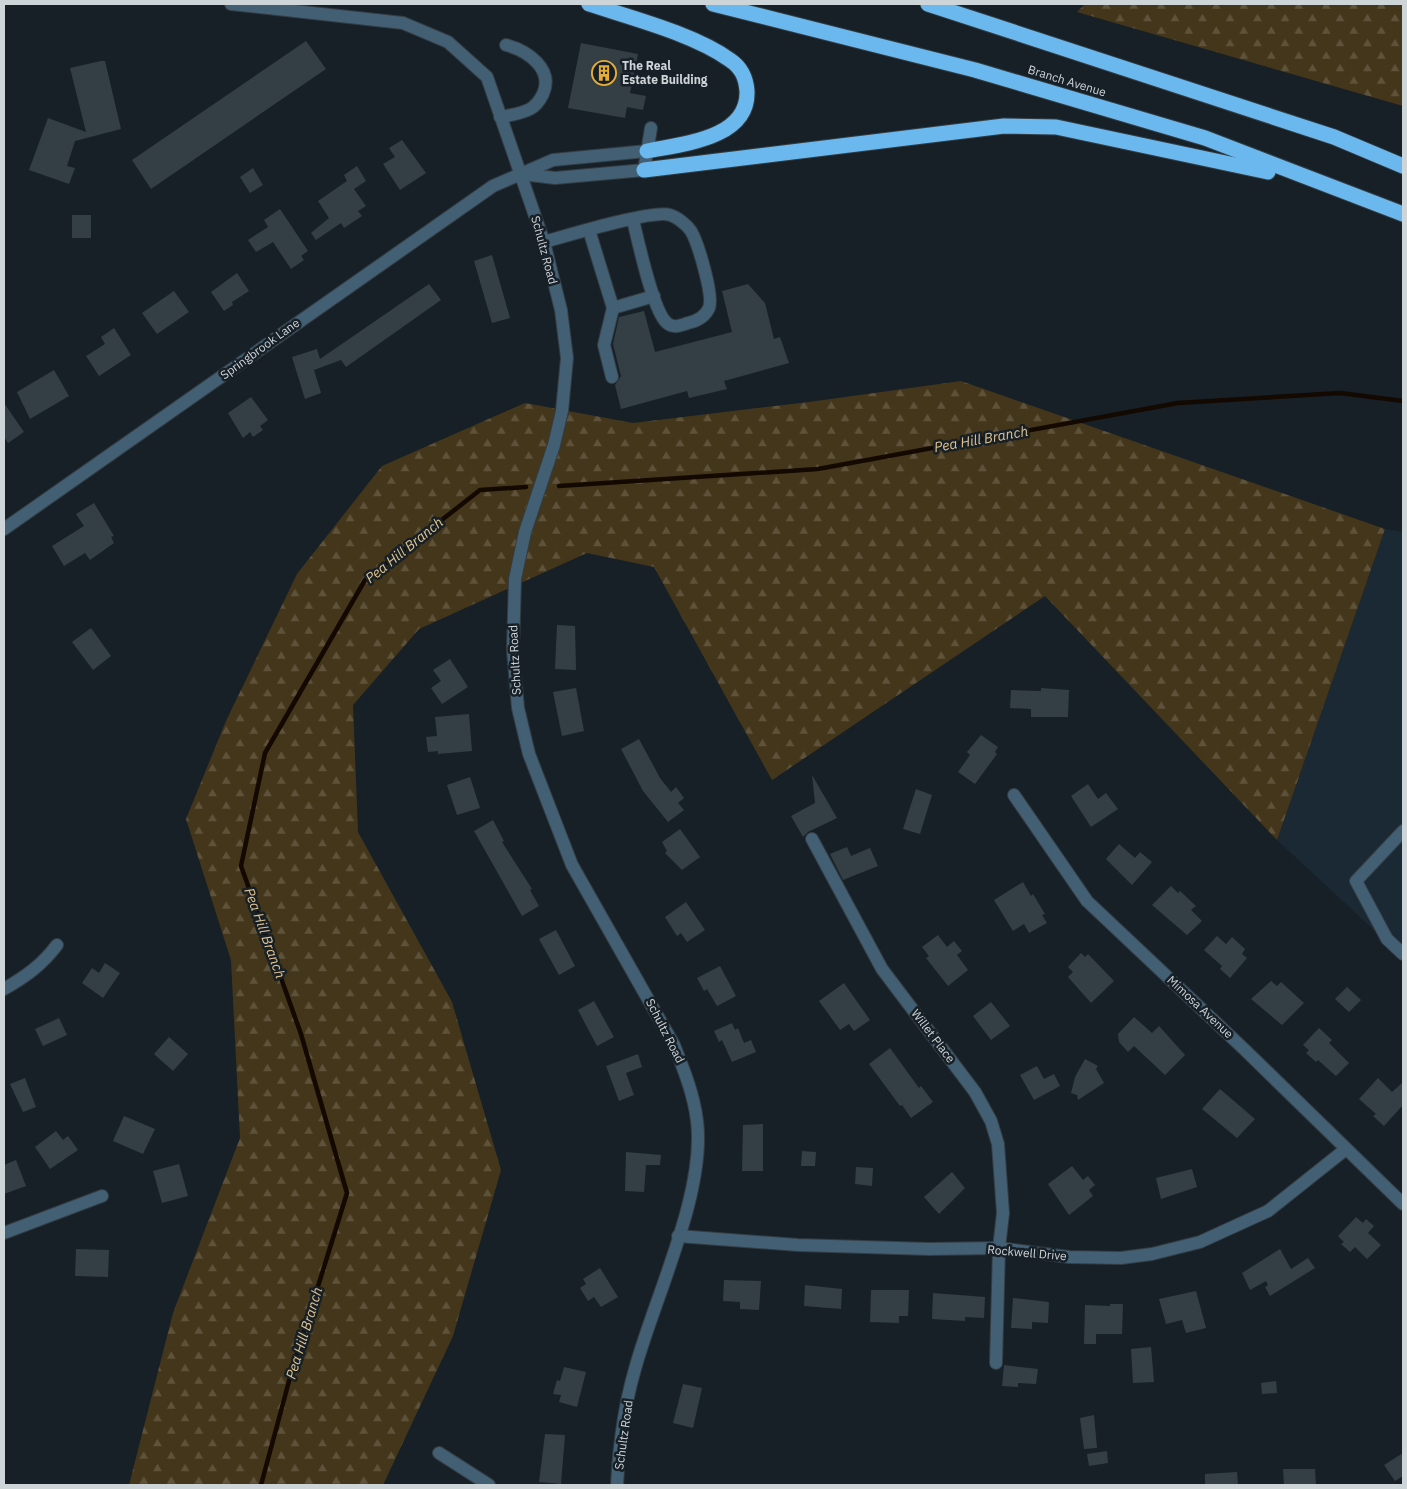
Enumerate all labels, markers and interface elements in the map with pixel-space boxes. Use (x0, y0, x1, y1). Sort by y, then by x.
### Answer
place label: The Real Estate Building (622, 58, 708, 87)
building icon: The Real Estate Building (591, 60, 617, 86)
street label: Branch Avenue (1026, 61, 1109, 100)
street label: Schultz Road (528, 214, 561, 286)
street label: Springbrook Lane (217, 315, 303, 382)
water label: Pea Hill Branch (933, 422, 1029, 456)
water label: Pea Hill Branch (361, 513, 447, 587)
street label: Schultz Road (505, 625, 524, 695)
water label: Pea Hill Branch (240, 885, 290, 981)
street label: Mimosa Avenue (1164, 972, 1237, 1041)
street label: Schultz Road (643, 996, 688, 1065)
street label: Willet Place (908, 1006, 959, 1066)
street label: Rockwell Drive (987, 1242, 1068, 1263)
water label: Pea Hill Branch (281, 1285, 327, 1381)
street label: Schultz Road (611, 1399, 636, 1471)

